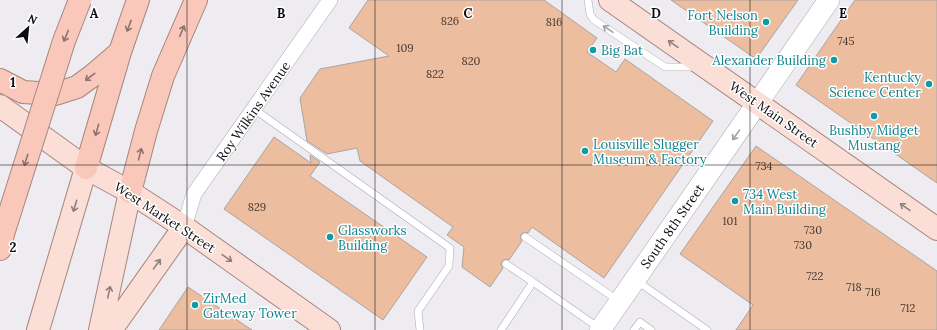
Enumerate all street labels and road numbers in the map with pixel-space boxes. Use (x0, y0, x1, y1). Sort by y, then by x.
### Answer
street label: Roy Wilkins Avenue (213, 58, 294, 164)
street label: West Main Street (726, 78, 821, 151)
street label: West Market Street (111, 178, 219, 256)
street label: South 8th Street (637, 181, 708, 272)

